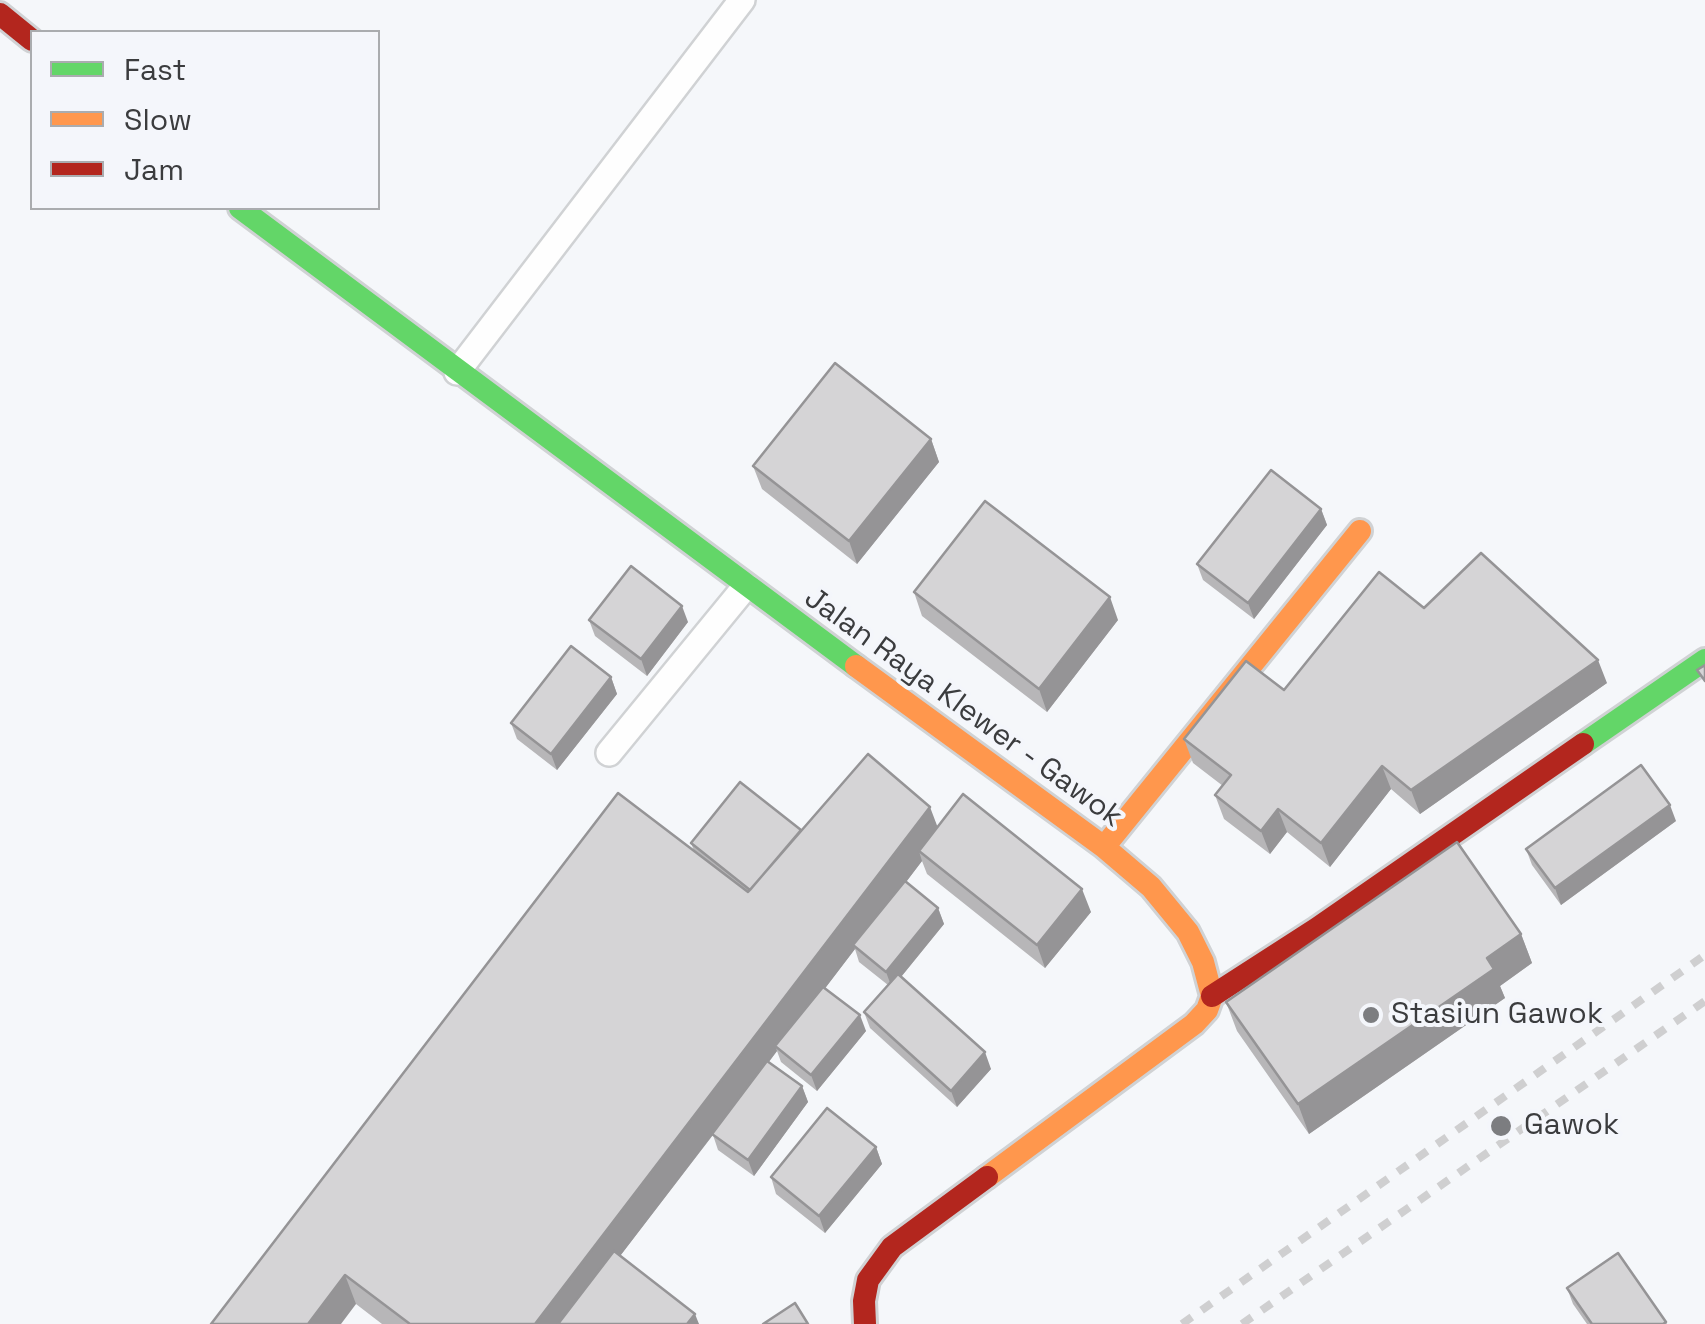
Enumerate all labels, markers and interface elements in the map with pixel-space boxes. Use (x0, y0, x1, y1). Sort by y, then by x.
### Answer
legend (30, 30, 380, 210)
text: Fast (124, 50, 186, 89)
text: Slow (124, 100, 192, 139)
text: Jam (124, 150, 184, 189)
street label: Jalan Raya Klewer - Gawok (797, 580, 1129, 836)
place label: Stasiun Gawok (1391, 997, 1603, 1033)
marker: Stasiun Gawok (1360, 1004, 1382, 1026)
place label: Gawok (1524, 1108, 1619, 1144)
marker: Gawok (1488, 1113, 1514, 1139)

